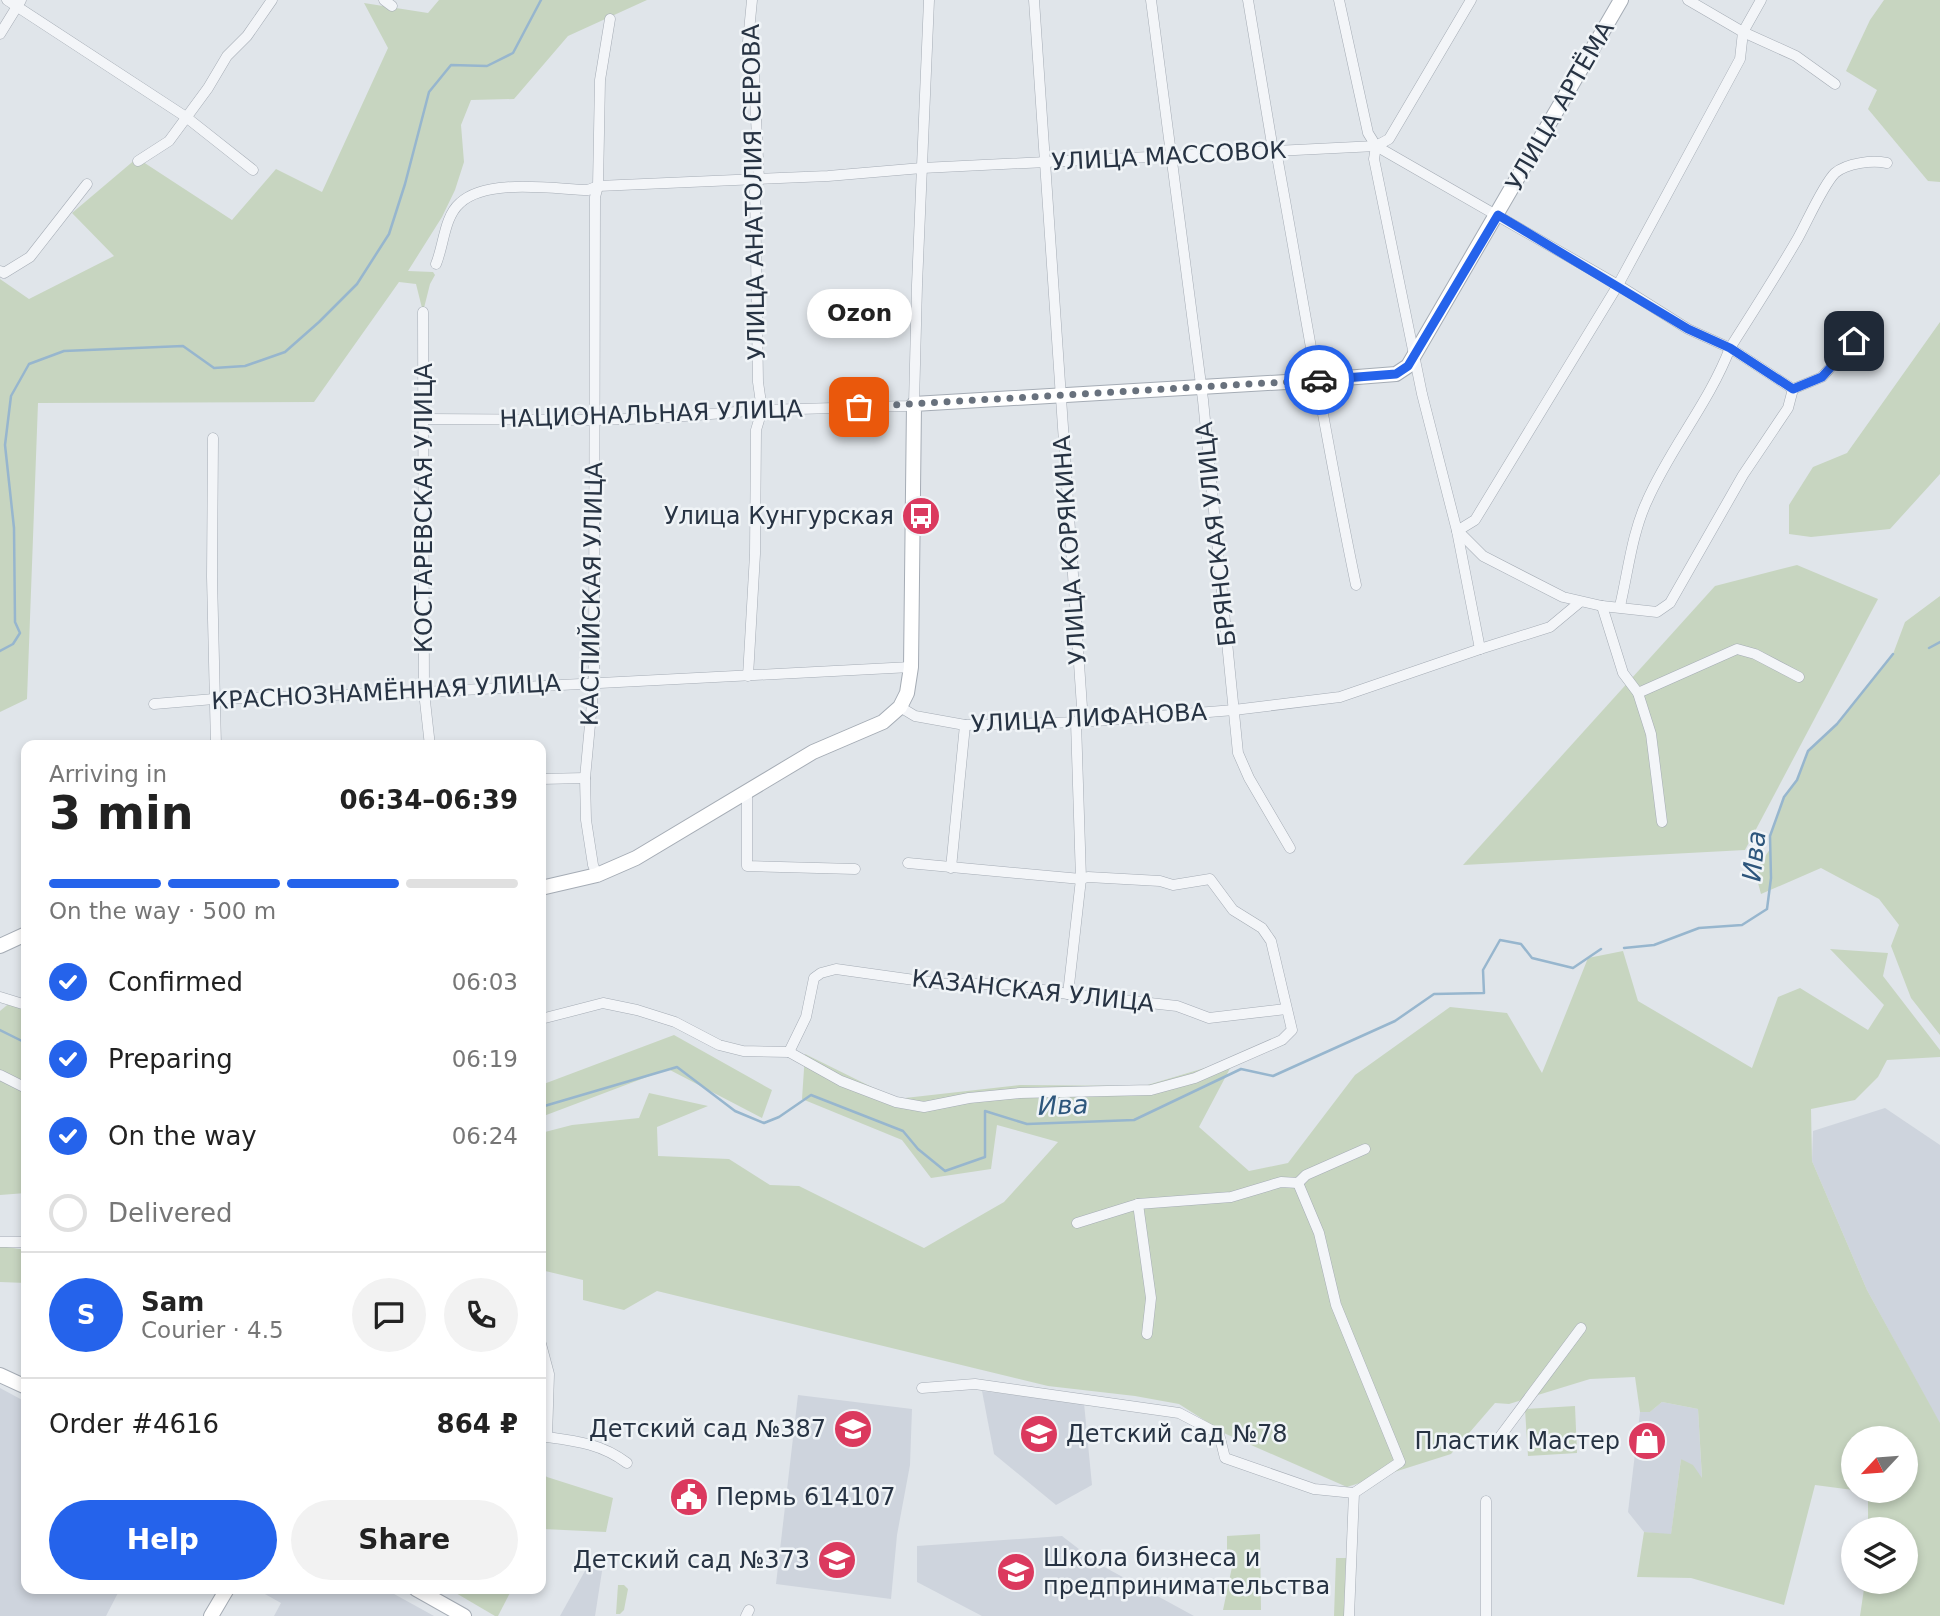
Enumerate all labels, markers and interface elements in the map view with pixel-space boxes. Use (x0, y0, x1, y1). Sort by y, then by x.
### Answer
street label: УЛИЦА АРТЁМА (1499, 15, 1620, 196)
street label: УЛИЦА АНАТОЛИЯ СЕРОВА (737, 23, 771, 360)
street label: УЛИЦА МАССОВОК (1051, 136, 1287, 176)
callout: Ozon (806, 288, 912, 337)
text: Ozon (827, 300, 892, 326)
pin (1824, 311, 1884, 371)
icon: home (1835, 322, 1873, 360)
courier (1284, 345, 1354, 415)
icon: car (1300, 361, 1338, 399)
street label: КОСТАРЕВСКАЯ УЛИЦА (410, 362, 438, 653)
pin (829, 377, 889, 437)
icon: bag (840, 388, 878, 426)
street label: НАЦИОНАЛЬНАЯ УЛИЦА (499, 395, 804, 433)
street label: БРЯНСКАЯ УЛИЦА (1190, 420, 1242, 648)
street label: УЛИЦА КОРЯКИНА (1048, 434, 1092, 666)
street label: КАСПИЙСКАЯ УЛИЦА (575, 461, 608, 726)
bus stop icon: Улица Кунгурская (900, 495, 942, 537)
place label: Улица Кунгурская (664, 502, 894, 530)
street label: КРАСНОЗНАМЁННАЯ УЛИЦА (211, 668, 562, 715)
street label: УЛИЦА ЛИФАНОВА (970, 698, 1208, 738)
text: Arriving in (49, 761, 167, 787)
text: 06:34–06:39 (339, 785, 518, 815)
text: 3 min (49, 786, 193, 840)
water label: Ива (1736, 829, 1772, 883)
text: On the way · 500 m (49, 898, 276, 924)
icon: check (49, 963, 87, 1001)
street label: КАЗАНСКАЯ УЛИЦА (910, 964, 1156, 1018)
text: Confirmed (108, 967, 243, 997)
text: 06:03 (452, 969, 518, 995)
icon: check (49, 1040, 87, 1078)
text: Preparing (108, 1044, 233, 1074)
text: 06:19 (452, 1046, 518, 1072)
water label: Ива (1037, 1089, 1089, 1121)
icon: check (49, 1117, 87, 1155)
text: On the way (108, 1121, 257, 1151)
text: 06:24 (452, 1123, 518, 1149)
text: Delivered (108, 1198, 232, 1228)
button: chat (352, 1278, 426, 1352)
button: phone (444, 1278, 518, 1352)
text: Sam (141, 1287, 204, 1317)
text: S (77, 1300, 95, 1330)
text: Courier · 4.5 (141, 1317, 284, 1343)
school or university icon: Детский сад №387 (832, 1408, 874, 1450)
text: Order #4616 (49, 1409, 219, 1439)
text: 864 ₽ (437, 1409, 518, 1439)
school or university icon: Детский сад №78 (1018, 1413, 1060, 1455)
place label: Детский сад №387 (589, 1415, 826, 1443)
place label: Детский сад №78 (1066, 1420, 1288, 1448)
shop icon: Пластик Мастер (1626, 1420, 1668, 1462)
north arrow (1841, 1426, 1918, 1503)
map controls (1841, 1426, 1918, 1594)
place label: Пластик Мастер (1414, 1427, 1620, 1455)
public building icon: Пермь 614107 (668, 1476, 710, 1518)
place label: Пермь 614107 (716, 1483, 896, 1511)
button: Help (49, 1500, 277, 1580)
button: Share (291, 1500, 518, 1580)
button: layers (1841, 1517, 1918, 1594)
school or university icon: Детский сад №373 (816, 1539, 858, 1581)
place label: Школа бизнеса и предпринимательства (1043, 1544, 1330, 1600)
place label: Детский сад №373 (573, 1546, 810, 1574)
school or university icon: Школа бизнеса и предпринимательства (995, 1551, 1037, 1593)

